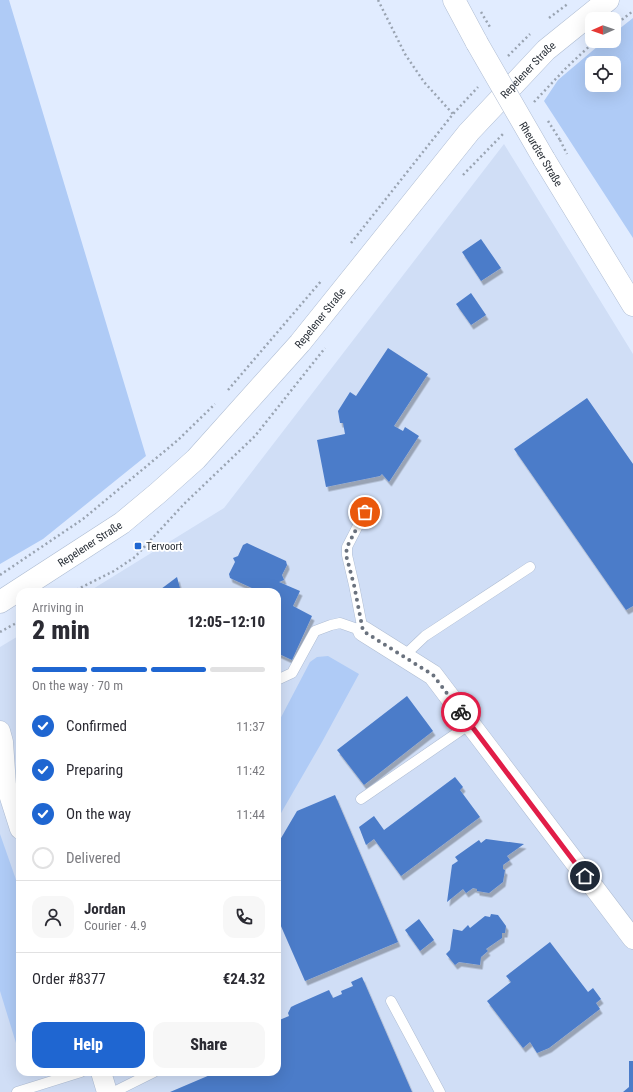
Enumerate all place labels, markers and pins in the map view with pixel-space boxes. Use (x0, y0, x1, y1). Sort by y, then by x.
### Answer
pin (348, 495, 382, 529)
place label: Tervoort (146, 540, 182, 553)
marker: Tervoort (133, 541, 143, 551)
pin (568, 859, 602, 893)

